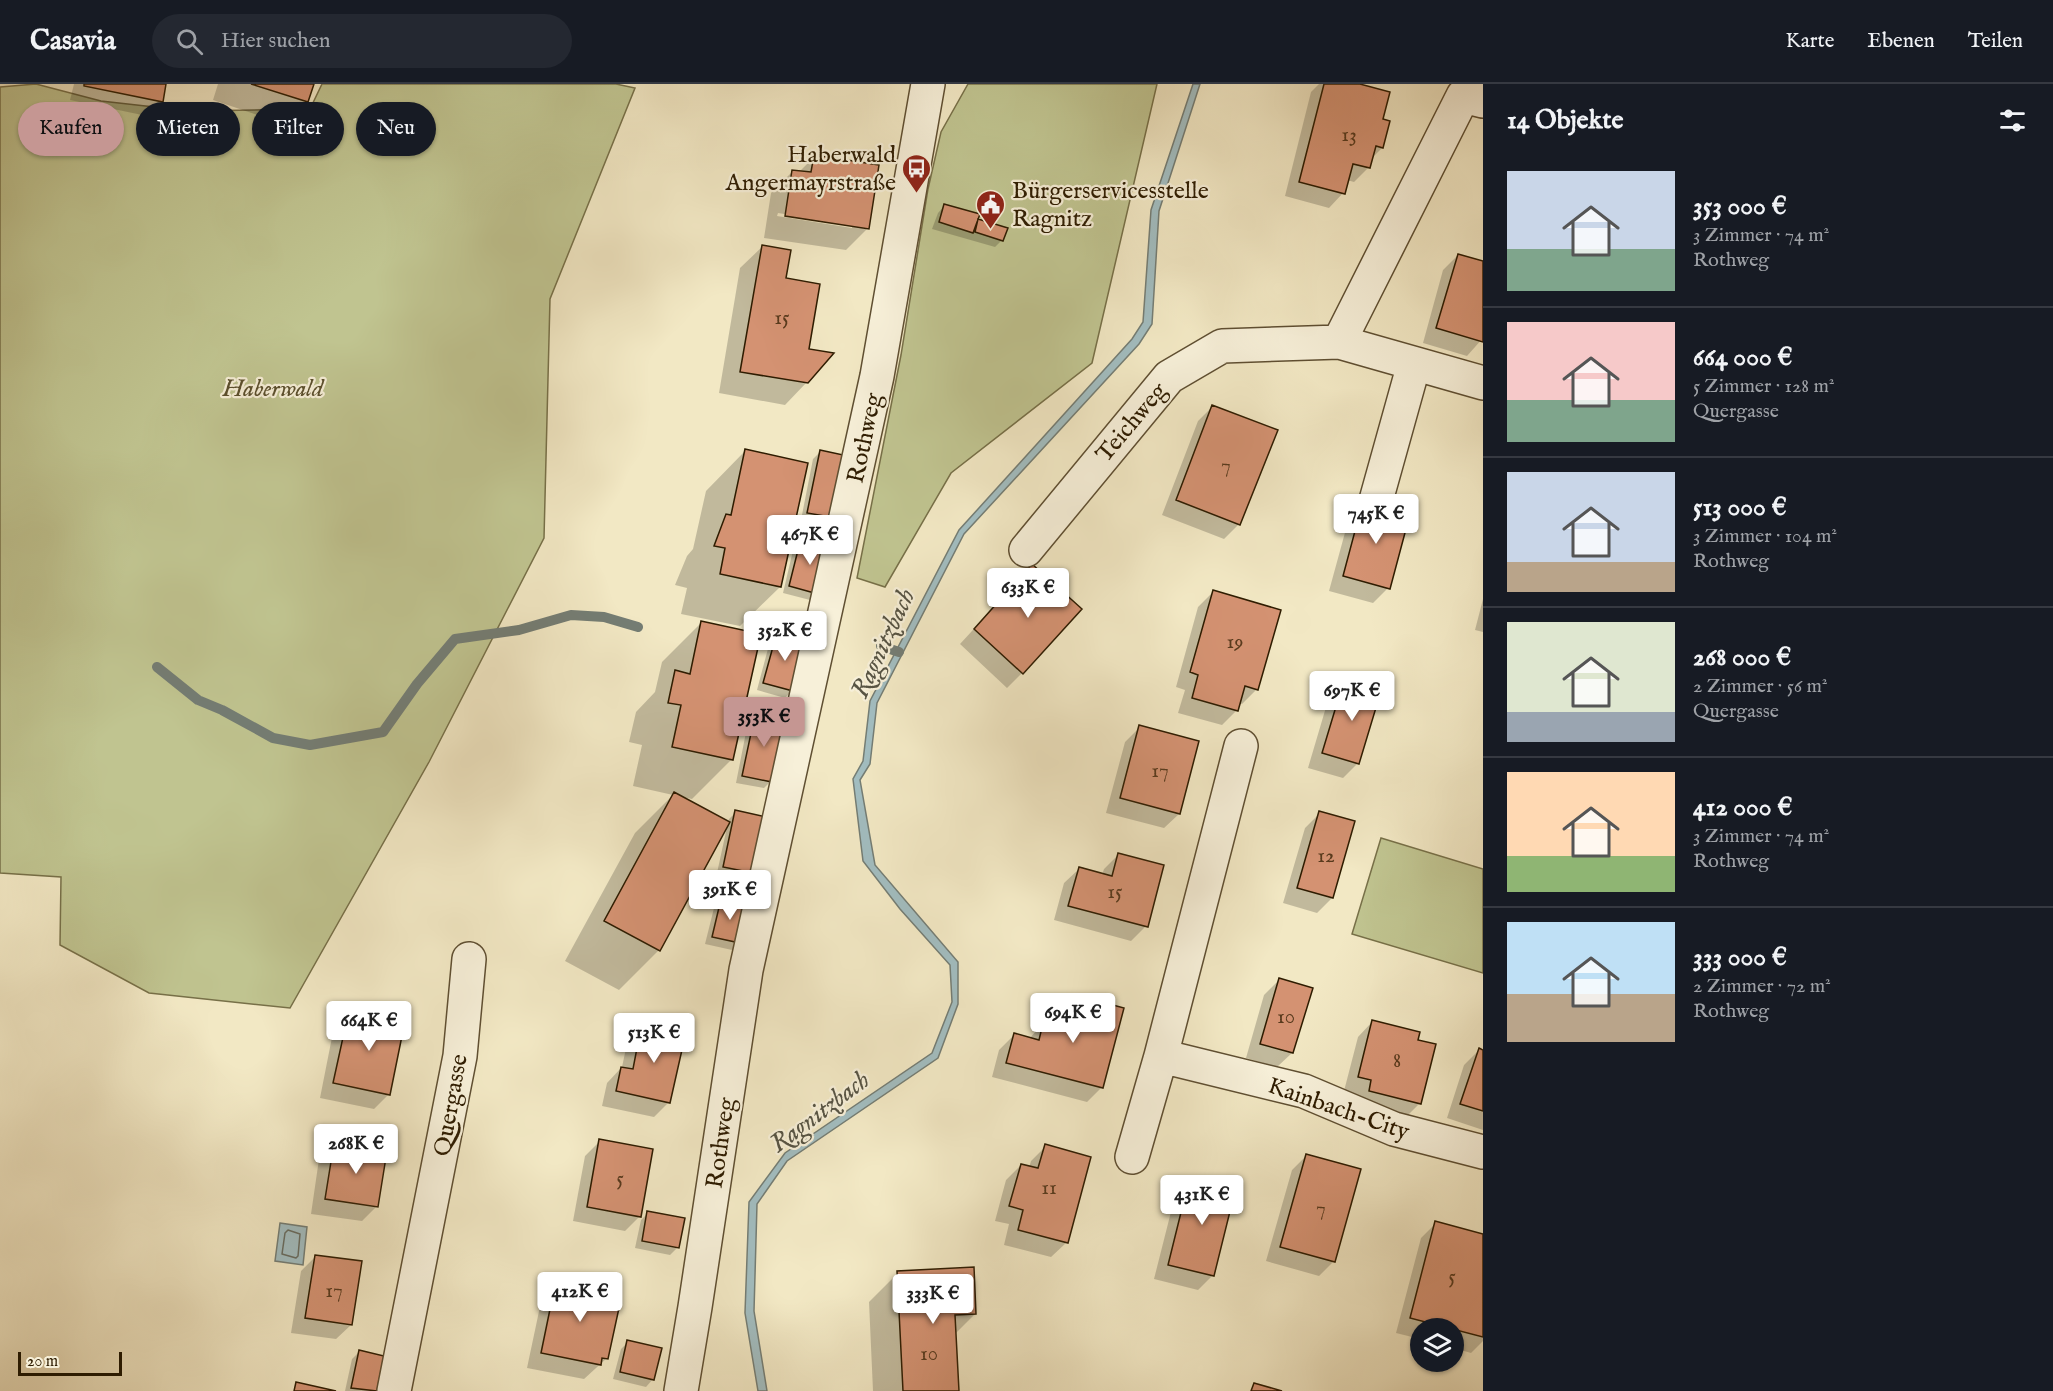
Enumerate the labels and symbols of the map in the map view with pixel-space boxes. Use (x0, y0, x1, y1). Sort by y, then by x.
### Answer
house number: 13 (1341, 122, 1357, 149)
place label: Haberwald Angermayrstraße (725, 140, 896, 199)
bus stop icon: Haberwald Angermayrstraße (901, 152, 933, 194)
place label: Bürgerservicesstelle Ragnitz (1012, 176, 1209, 235)
public building icon: Bürgerservicesstelle Ragnitz (975, 188, 1007, 230)
house number: 15 (774, 305, 790, 332)
park label: Haberwald (222, 374, 325, 405)
street label: Teichweg (1090, 376, 1175, 469)
street label: Rothweg (841, 389, 890, 486)
house number: 7 (1221, 453, 1231, 480)
pin: 745K € (1327, 494, 1425, 545)
pin: 467K € (761, 515, 859, 566)
pin: 633K € (979, 568, 1077, 619)
water label: Ragnitzbach (844, 584, 924, 704)
pin: 352K € (736, 611, 834, 662)
house number: 19 (1227, 629, 1244, 656)
pin: 697K € (1303, 671, 1401, 722)
pin: 353K € (715, 697, 813, 748)
house number: 17 (1151, 758, 1169, 785)
house number: 12 (1317, 843, 1335, 870)
pin: 391K € (681, 870, 779, 921)
house number: 15 (1107, 879, 1123, 906)
pin: 694K € (1024, 993, 1122, 1044)
pin: 664K € (320, 1001, 418, 1052)
house number: 10 (1277, 1004, 1295, 1031)
pin: 513K € (605, 1013, 703, 1064)
house number: 8 (1393, 1048, 1401, 1075)
street label: Quergasse (427, 1052, 476, 1159)
water label: Ragnitzbach (763, 1064, 877, 1161)
street label: Kainbach-City (1264, 1071, 1414, 1148)
street label: Rothweg (700, 1095, 743, 1191)
pin: 268K € (307, 1124, 405, 1175)
house number: 5 (616, 1166, 624, 1193)
house number: 11 (1041, 1175, 1057, 1202)
pin: 431K € (1153, 1175, 1251, 1226)
house number: 7 (1316, 1196, 1326, 1223)
house number: 5 (1448, 1264, 1456, 1291)
pin: 412K € (531, 1272, 629, 1323)
pin: 333K € (884, 1274, 982, 1325)
house number: 17 (325, 1278, 343, 1305)
house number: 10 (920, 1341, 938, 1368)
scale bar (18, 1349, 122, 1376)

